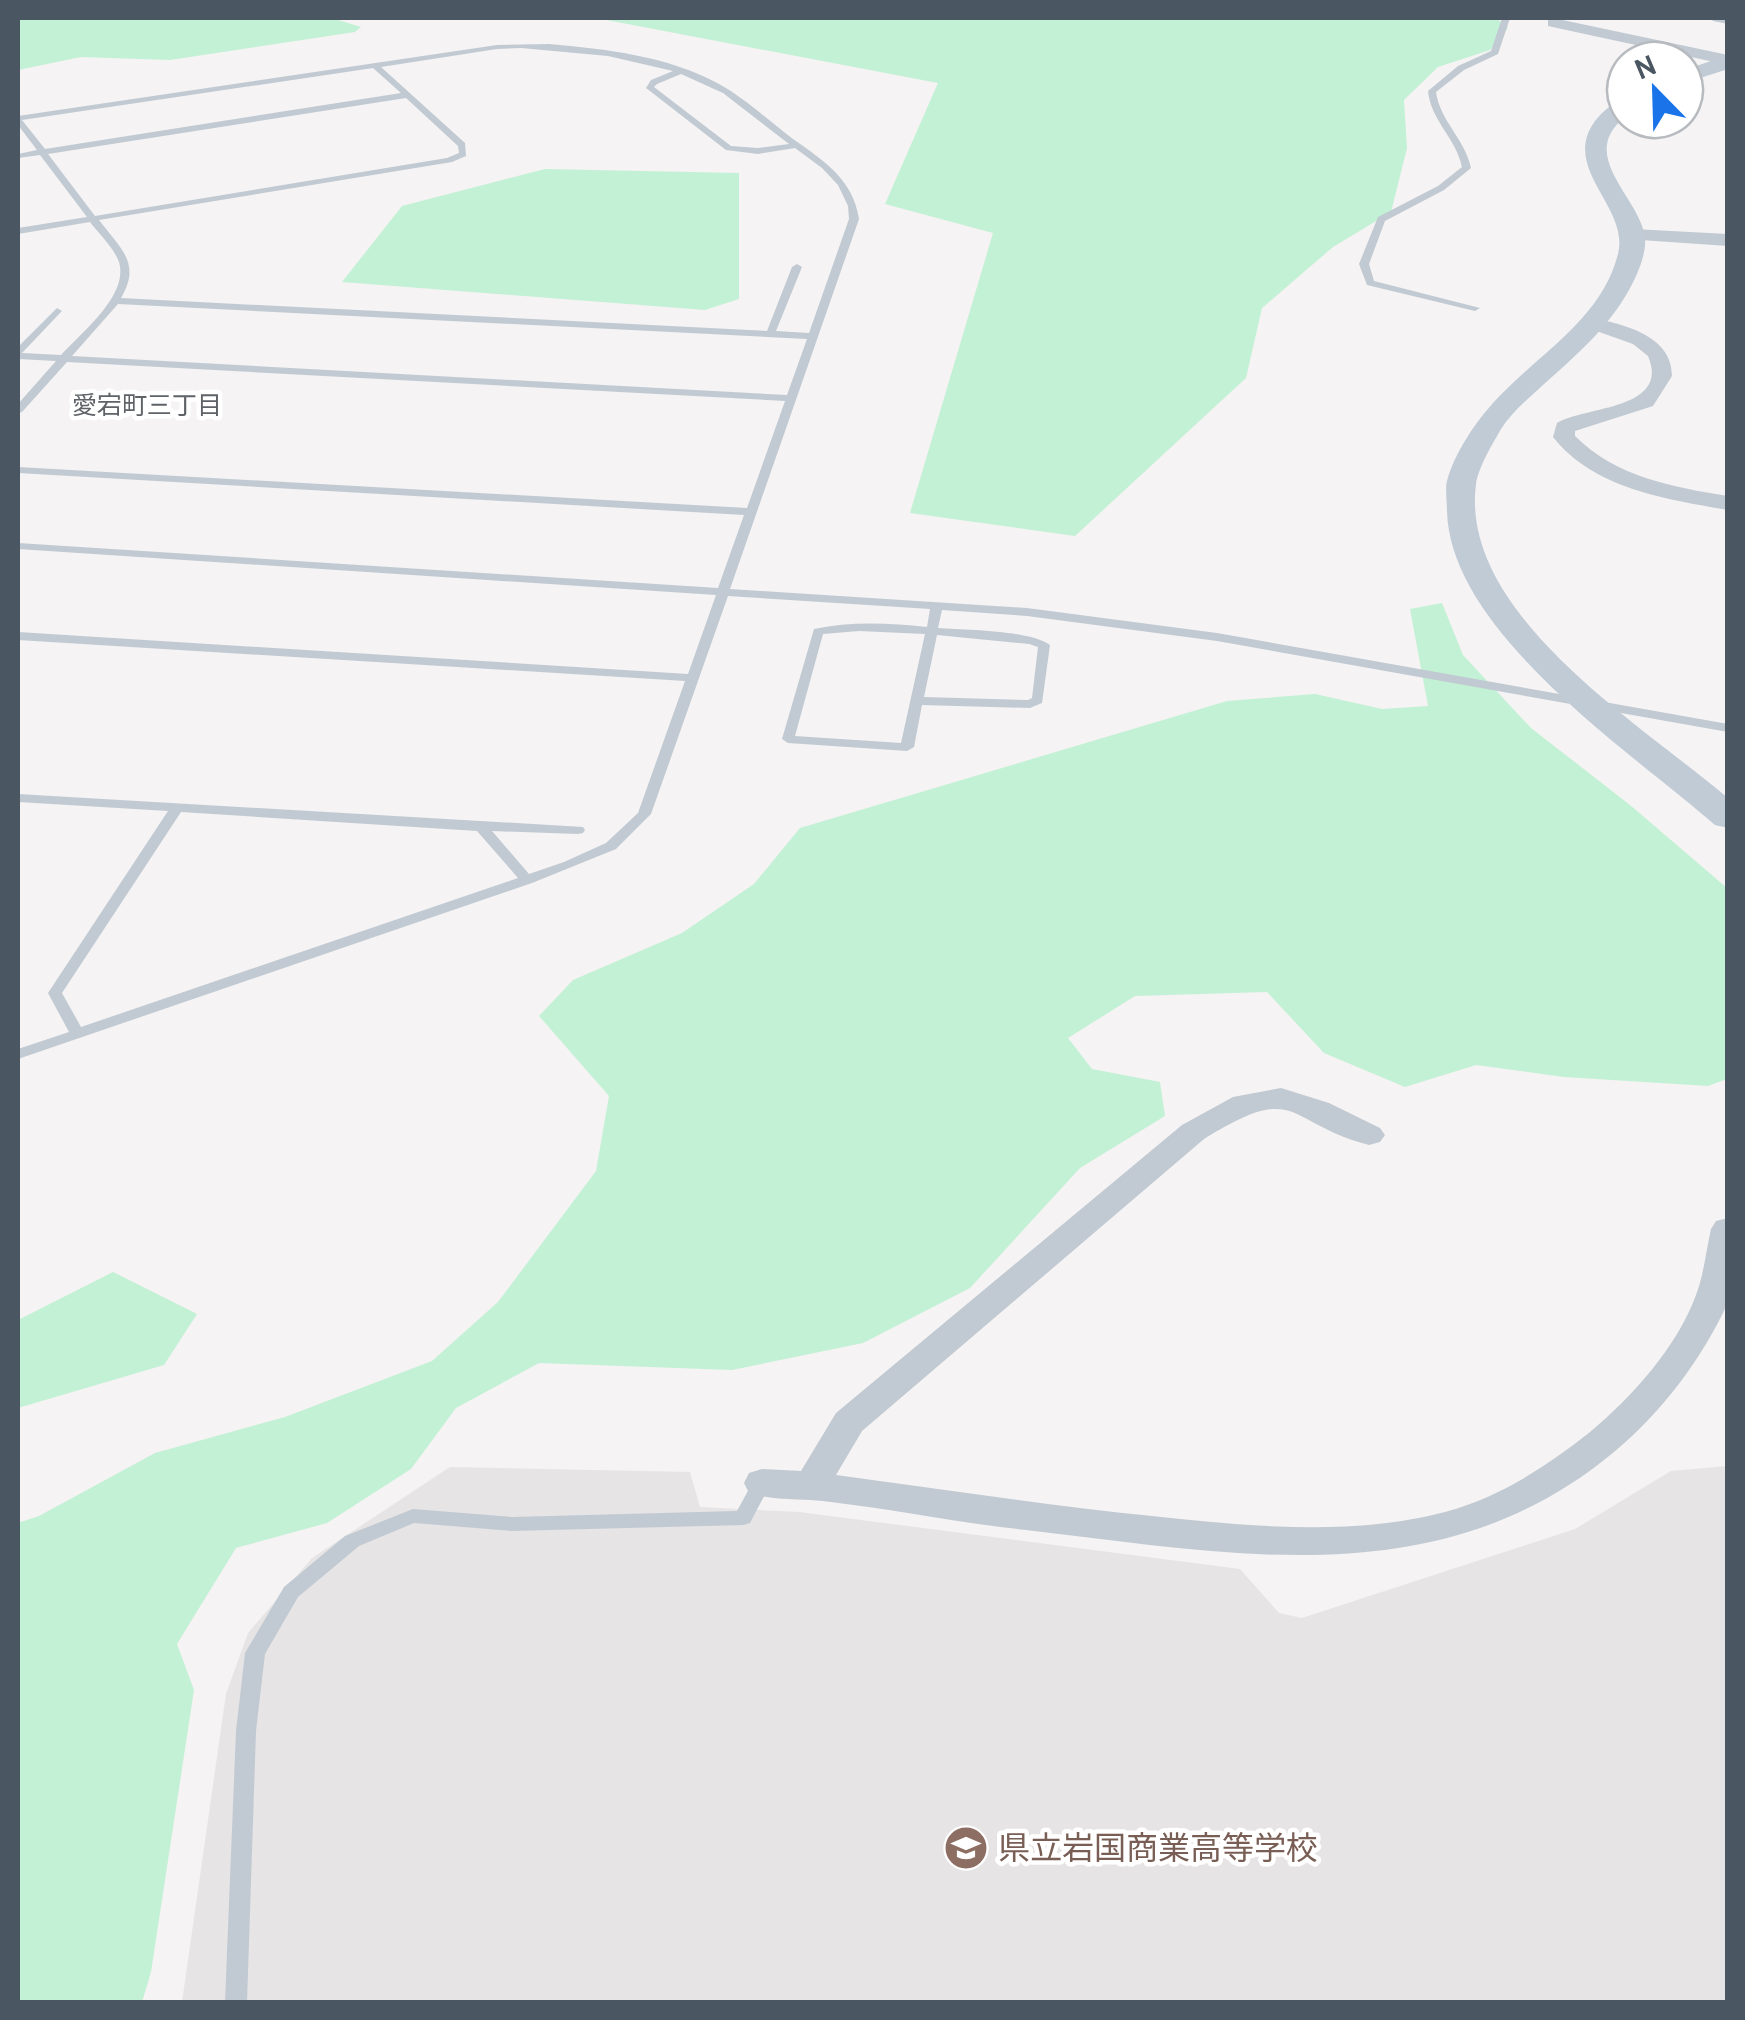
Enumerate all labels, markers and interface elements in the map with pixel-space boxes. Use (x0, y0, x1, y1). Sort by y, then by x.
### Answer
north arrow (1605, 40, 1705, 140)
text: N (1629, 47, 1661, 87)
district label: 愛宕町三丁目 (72, 390, 222, 420)
school or university icon: 県立岩国商業高等学校 (943, 1825, 989, 1871)
place label: 県立岩国商業高等学校 (998, 1828, 1318, 1867)

